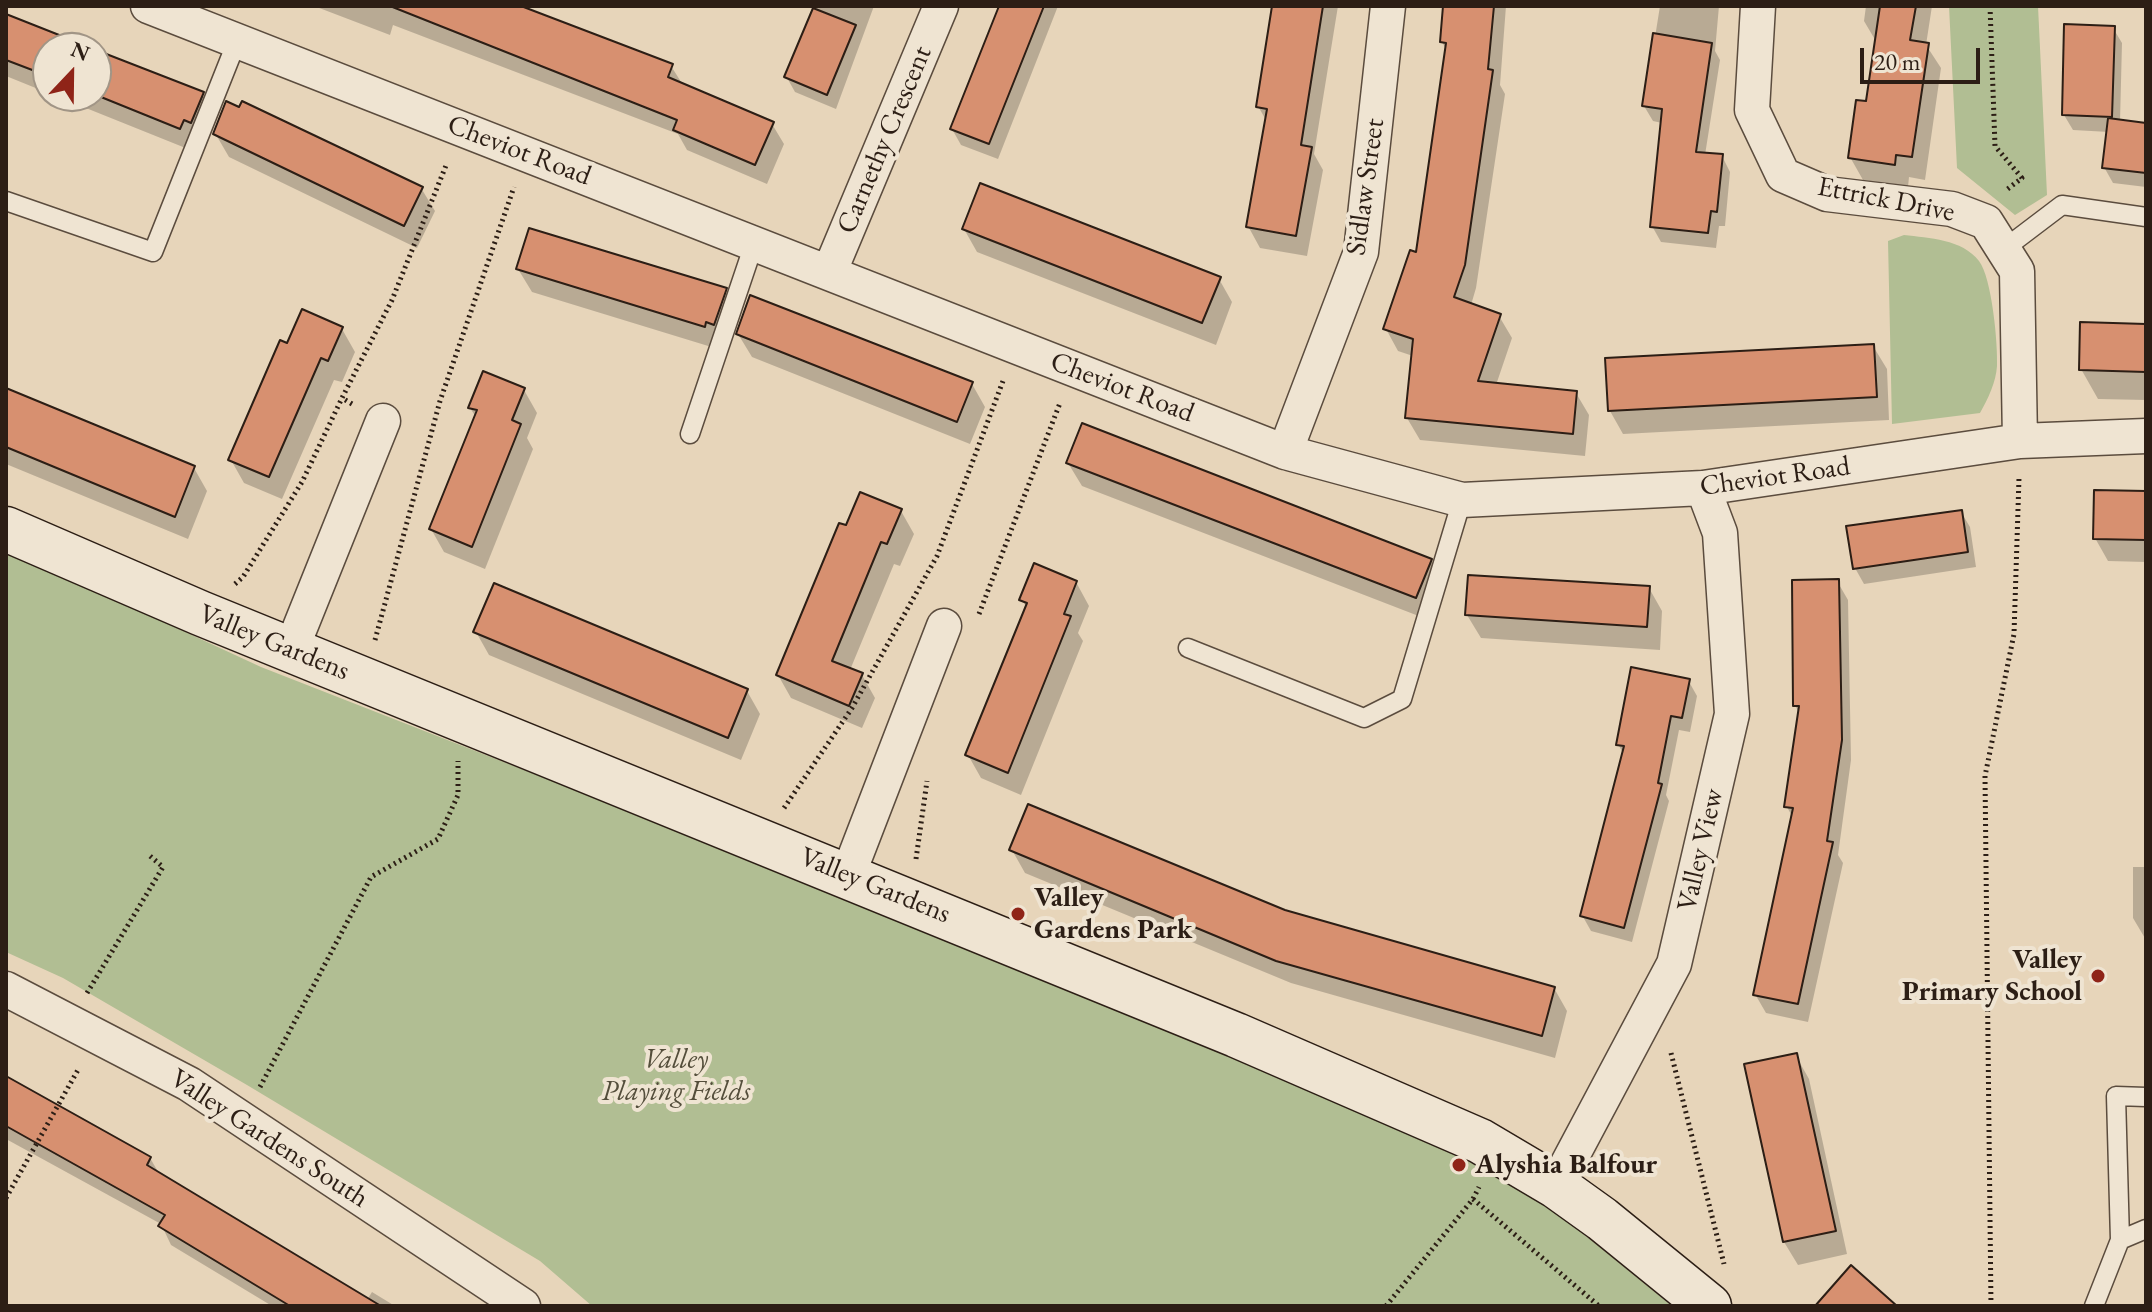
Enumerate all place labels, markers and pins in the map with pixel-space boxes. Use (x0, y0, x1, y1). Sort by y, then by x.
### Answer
place label: Valley Gardens Park (1034, 881, 1192, 947)
marker: Valley Gardens Park (1009, 905, 1027, 923)
place label: Valley Primary School (1902, 943, 2082, 1009)
marker: Valley Primary School (2089, 967, 2107, 985)
place label: Alyshia Balfour (1475, 1148, 1657, 1182)
marker: Alyshia Balfour (1450, 1156, 1468, 1174)

